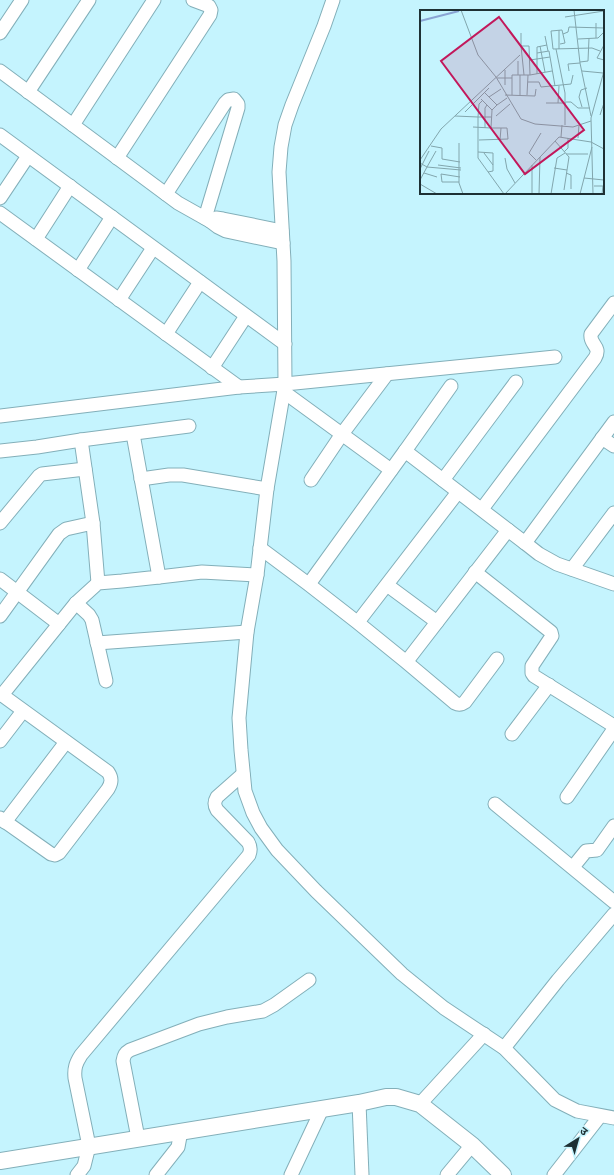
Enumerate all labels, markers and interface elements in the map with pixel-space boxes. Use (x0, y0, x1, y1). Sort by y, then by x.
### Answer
inset map (420, 10, 604, 194)
north arrow (558, 1119, 598, 1159)
text: उ (577, 1123, 591, 1139)

